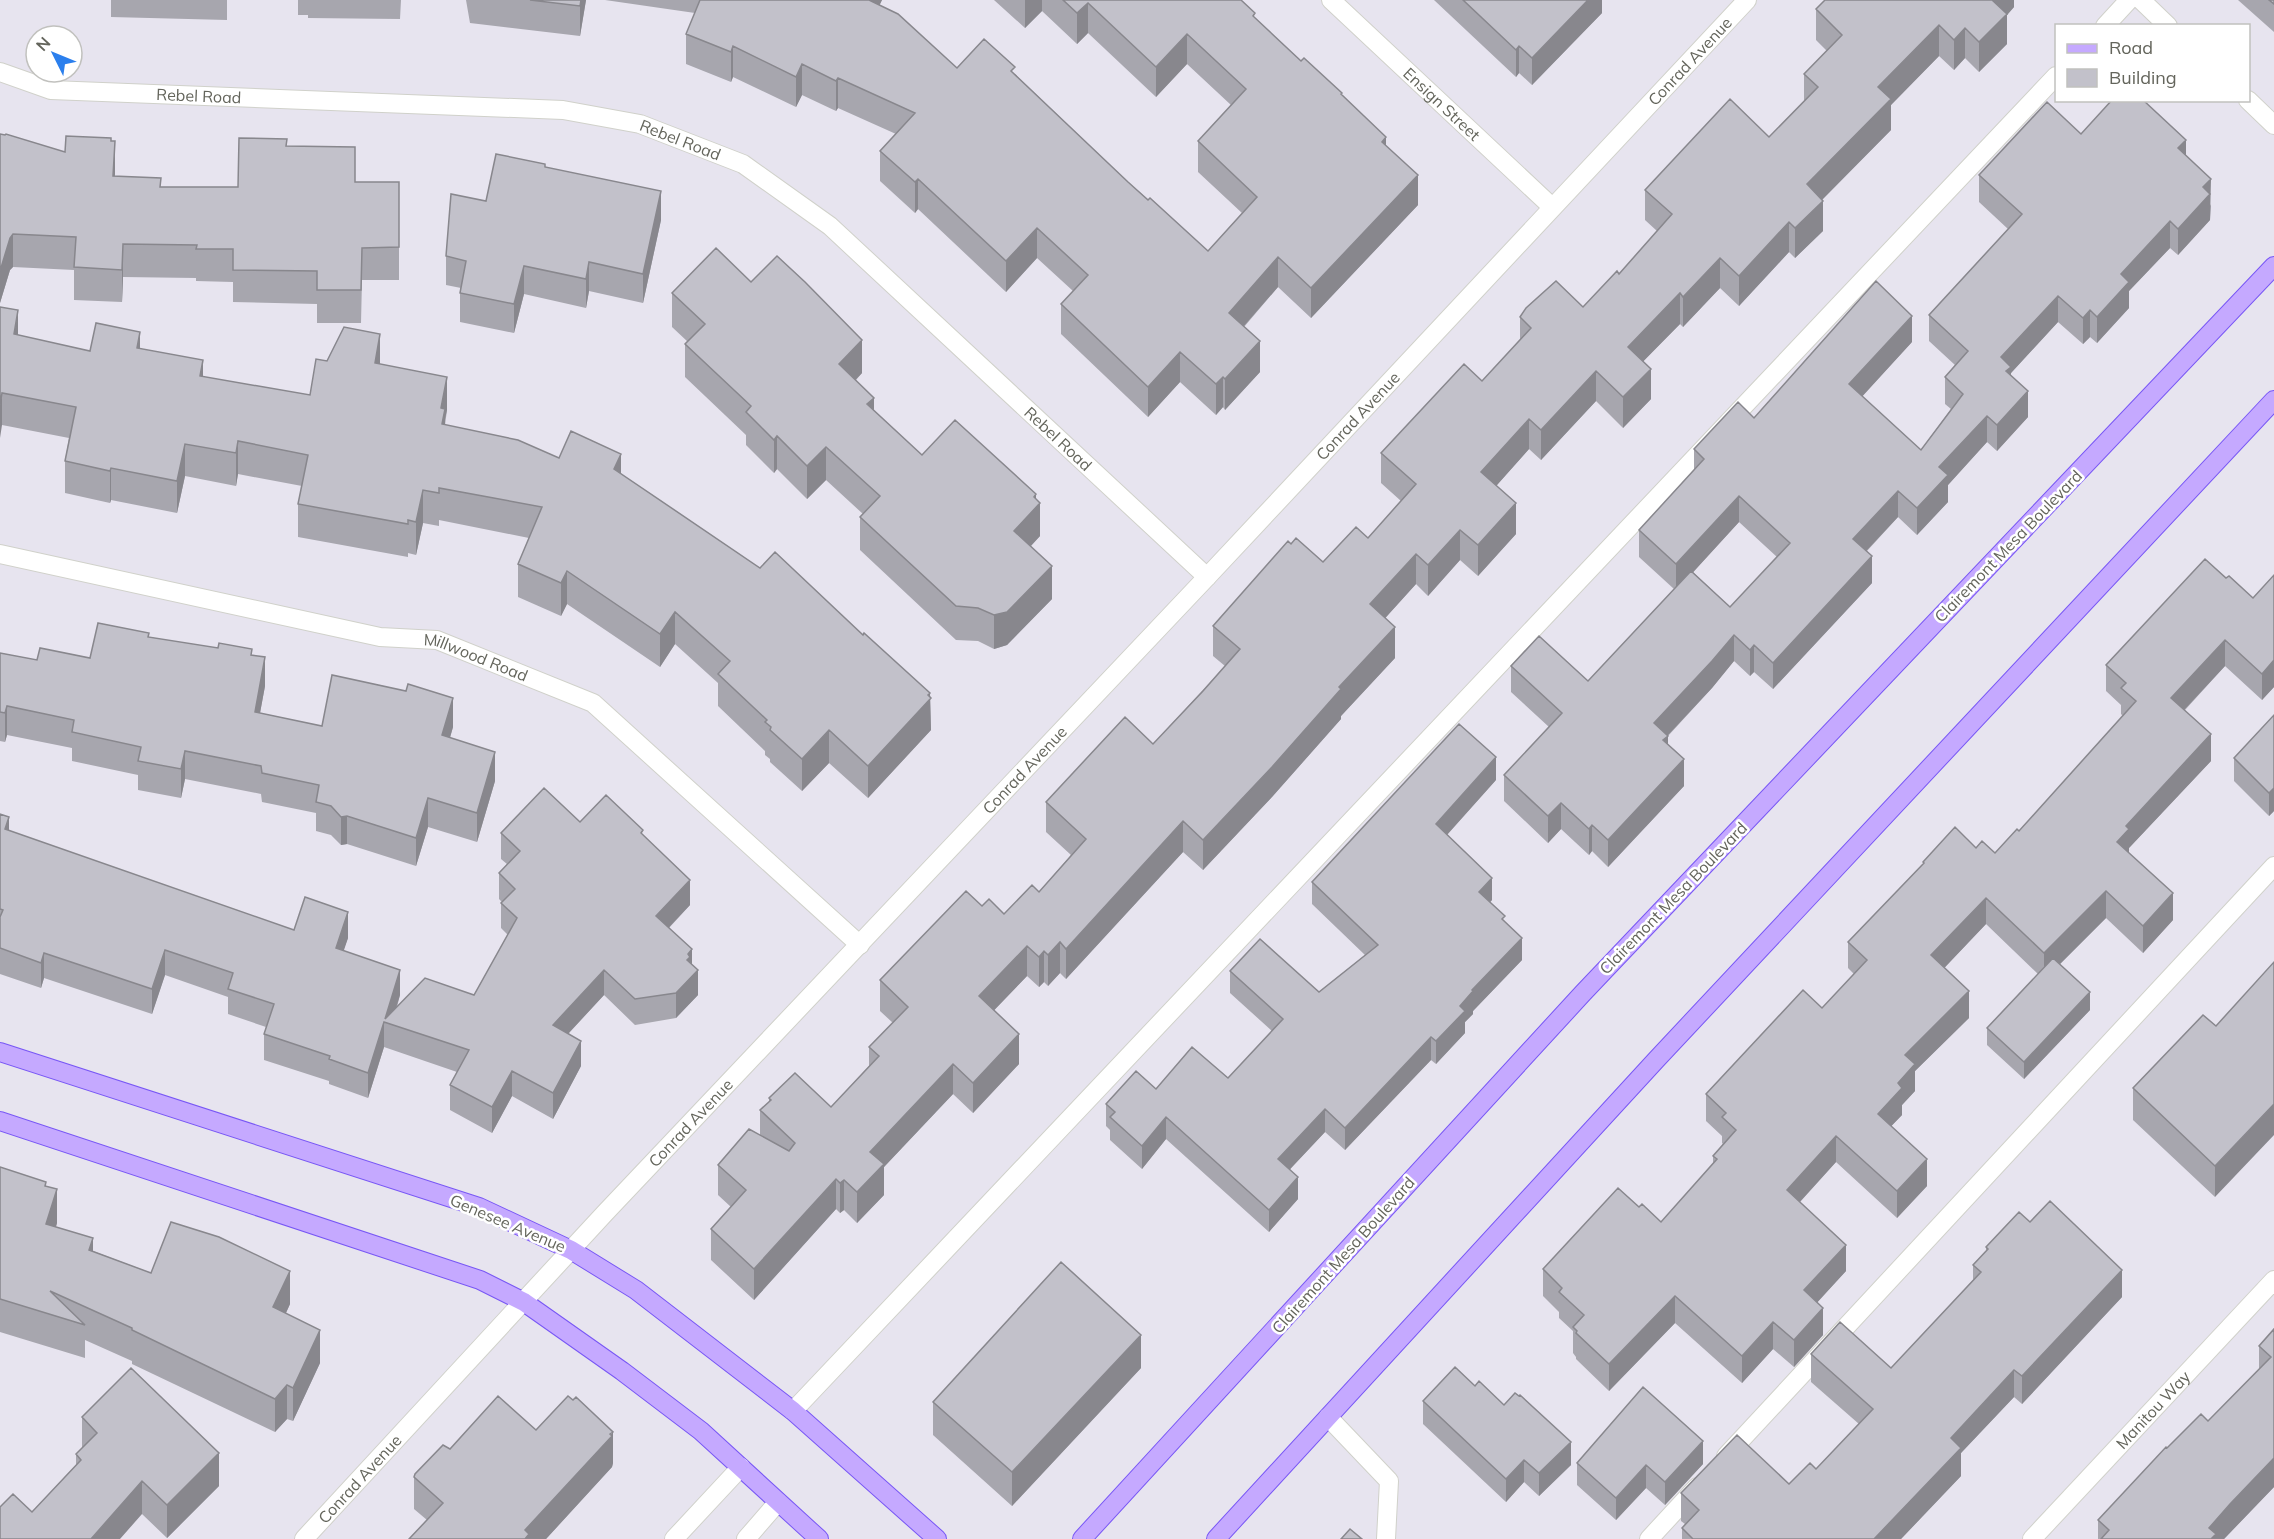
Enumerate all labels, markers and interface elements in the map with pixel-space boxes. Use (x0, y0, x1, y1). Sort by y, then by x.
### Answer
street label: Conrad Avenue (1644, 13, 1736, 110)
north arrow (24, 24, 84, 84)
legend (2055, 24, 2250, 102)
text: N (32, 33, 54, 55)
text: Road (2109, 36, 2153, 59)
street label: Ensign Street (1399, 63, 1485, 145)
text: Building (2109, 66, 2177, 89)
street label: Rebel Road (156, 84, 242, 107)
street label: Rebel Road (637, 115, 724, 164)
street label: Conrad Avenue (1312, 368, 1404, 464)
street label: Rebel Road (1020, 402, 1096, 475)
street label: Clairemont Mesa Boulevard (1930, 466, 2086, 626)
street label: Millwood Road (423, 629, 531, 686)
street label: Conrad Avenue (978, 722, 1071, 818)
street label: Clairemont Mesa Boulevard (1595, 818, 1751, 978)
street label: Conrad Avenue (644, 1075, 737, 1171)
street label: Clairemont Mesa Boulevard (1267, 1173, 1419, 1337)
street label: Genesee Avenue (447, 1190, 569, 1256)
street label: Manitou Way (2112, 1366, 2194, 1453)
street label: Conrad Avenue (314, 1430, 406, 1527)

